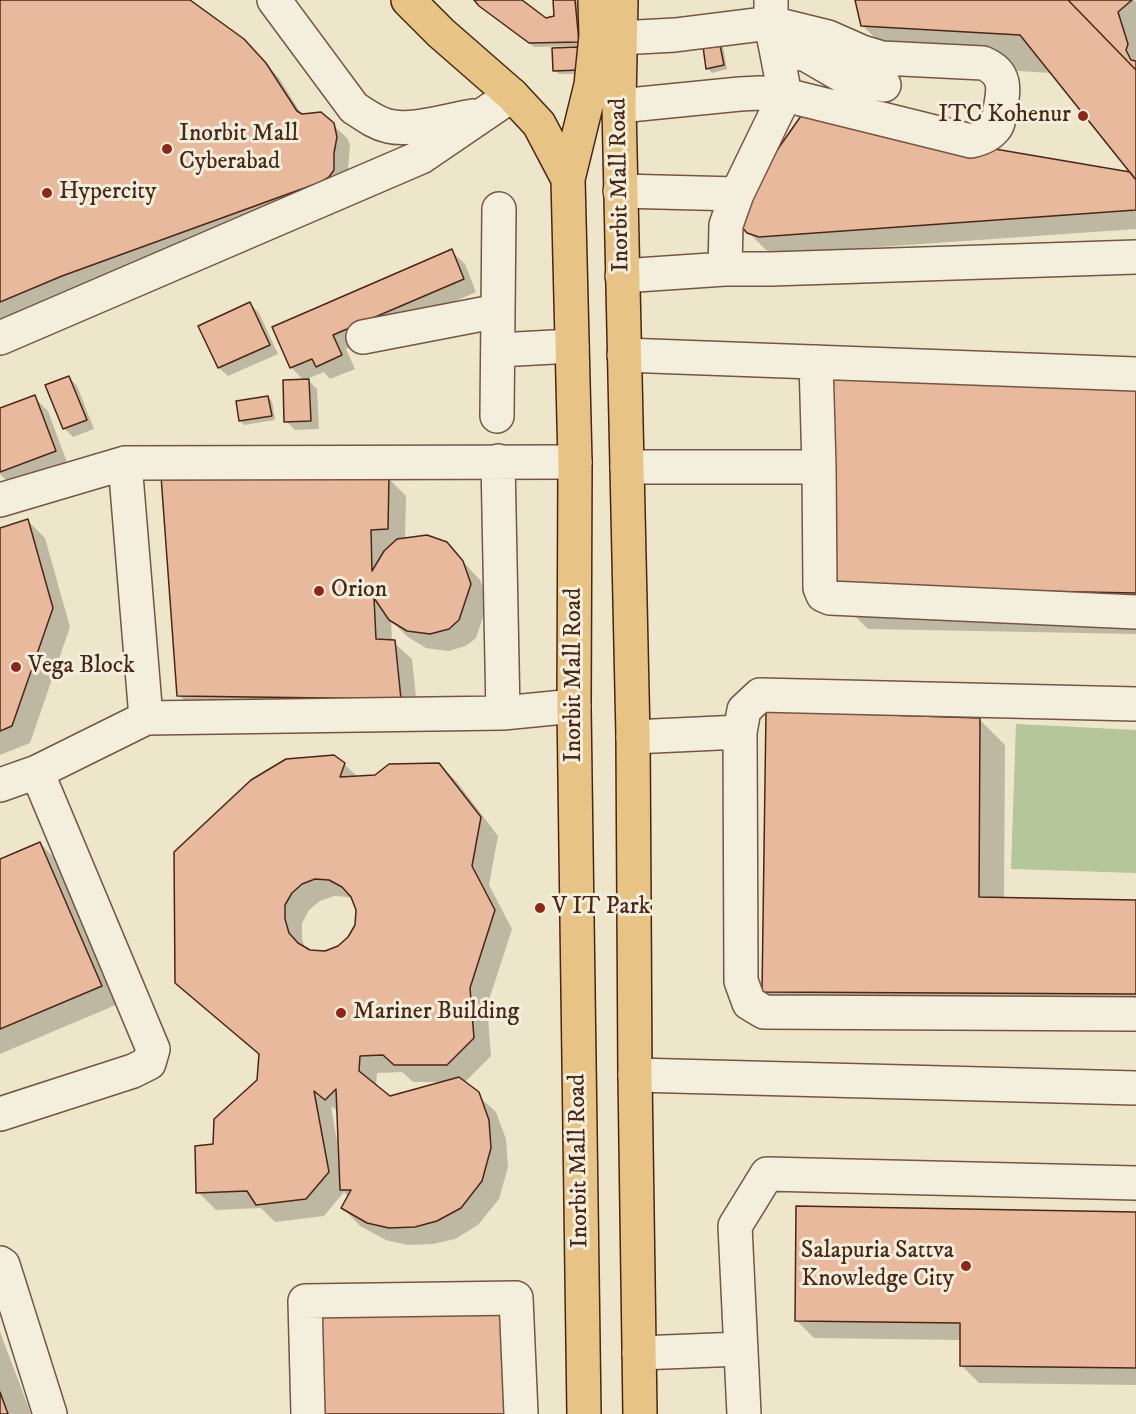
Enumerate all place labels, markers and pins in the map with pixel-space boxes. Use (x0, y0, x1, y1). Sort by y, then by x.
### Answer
place label: ITC Kohenur (938, 102, 1071, 130)
marker: ITC Kohenur (1076, 109, 1090, 123)
place label: Inorbit Mall Cyberabad (179, 121, 299, 177)
marker: Inorbit Mall Cyberabad (160, 142, 174, 156)
place label: Hypercity (59, 179, 156, 207)
marker: Hypercity (40, 186, 54, 200)
place label: Orion (331, 577, 387, 605)
marker: Orion (312, 584, 326, 598)
place label: Vega Block (28, 653, 135, 681)
marker: Vega Block (9, 660, 23, 674)
place label: V IT Park (552, 894, 650, 922)
marker: V IT Park (533, 901, 547, 915)
place label: Mariner Building (353, 999, 519, 1027)
marker: Mariner Building (334, 1006, 348, 1020)
place label: Salapuria Sattva Knowledge City (801, 1238, 954, 1294)
marker: Salapuria Sattva Knowledge City (959, 1259, 973, 1273)

